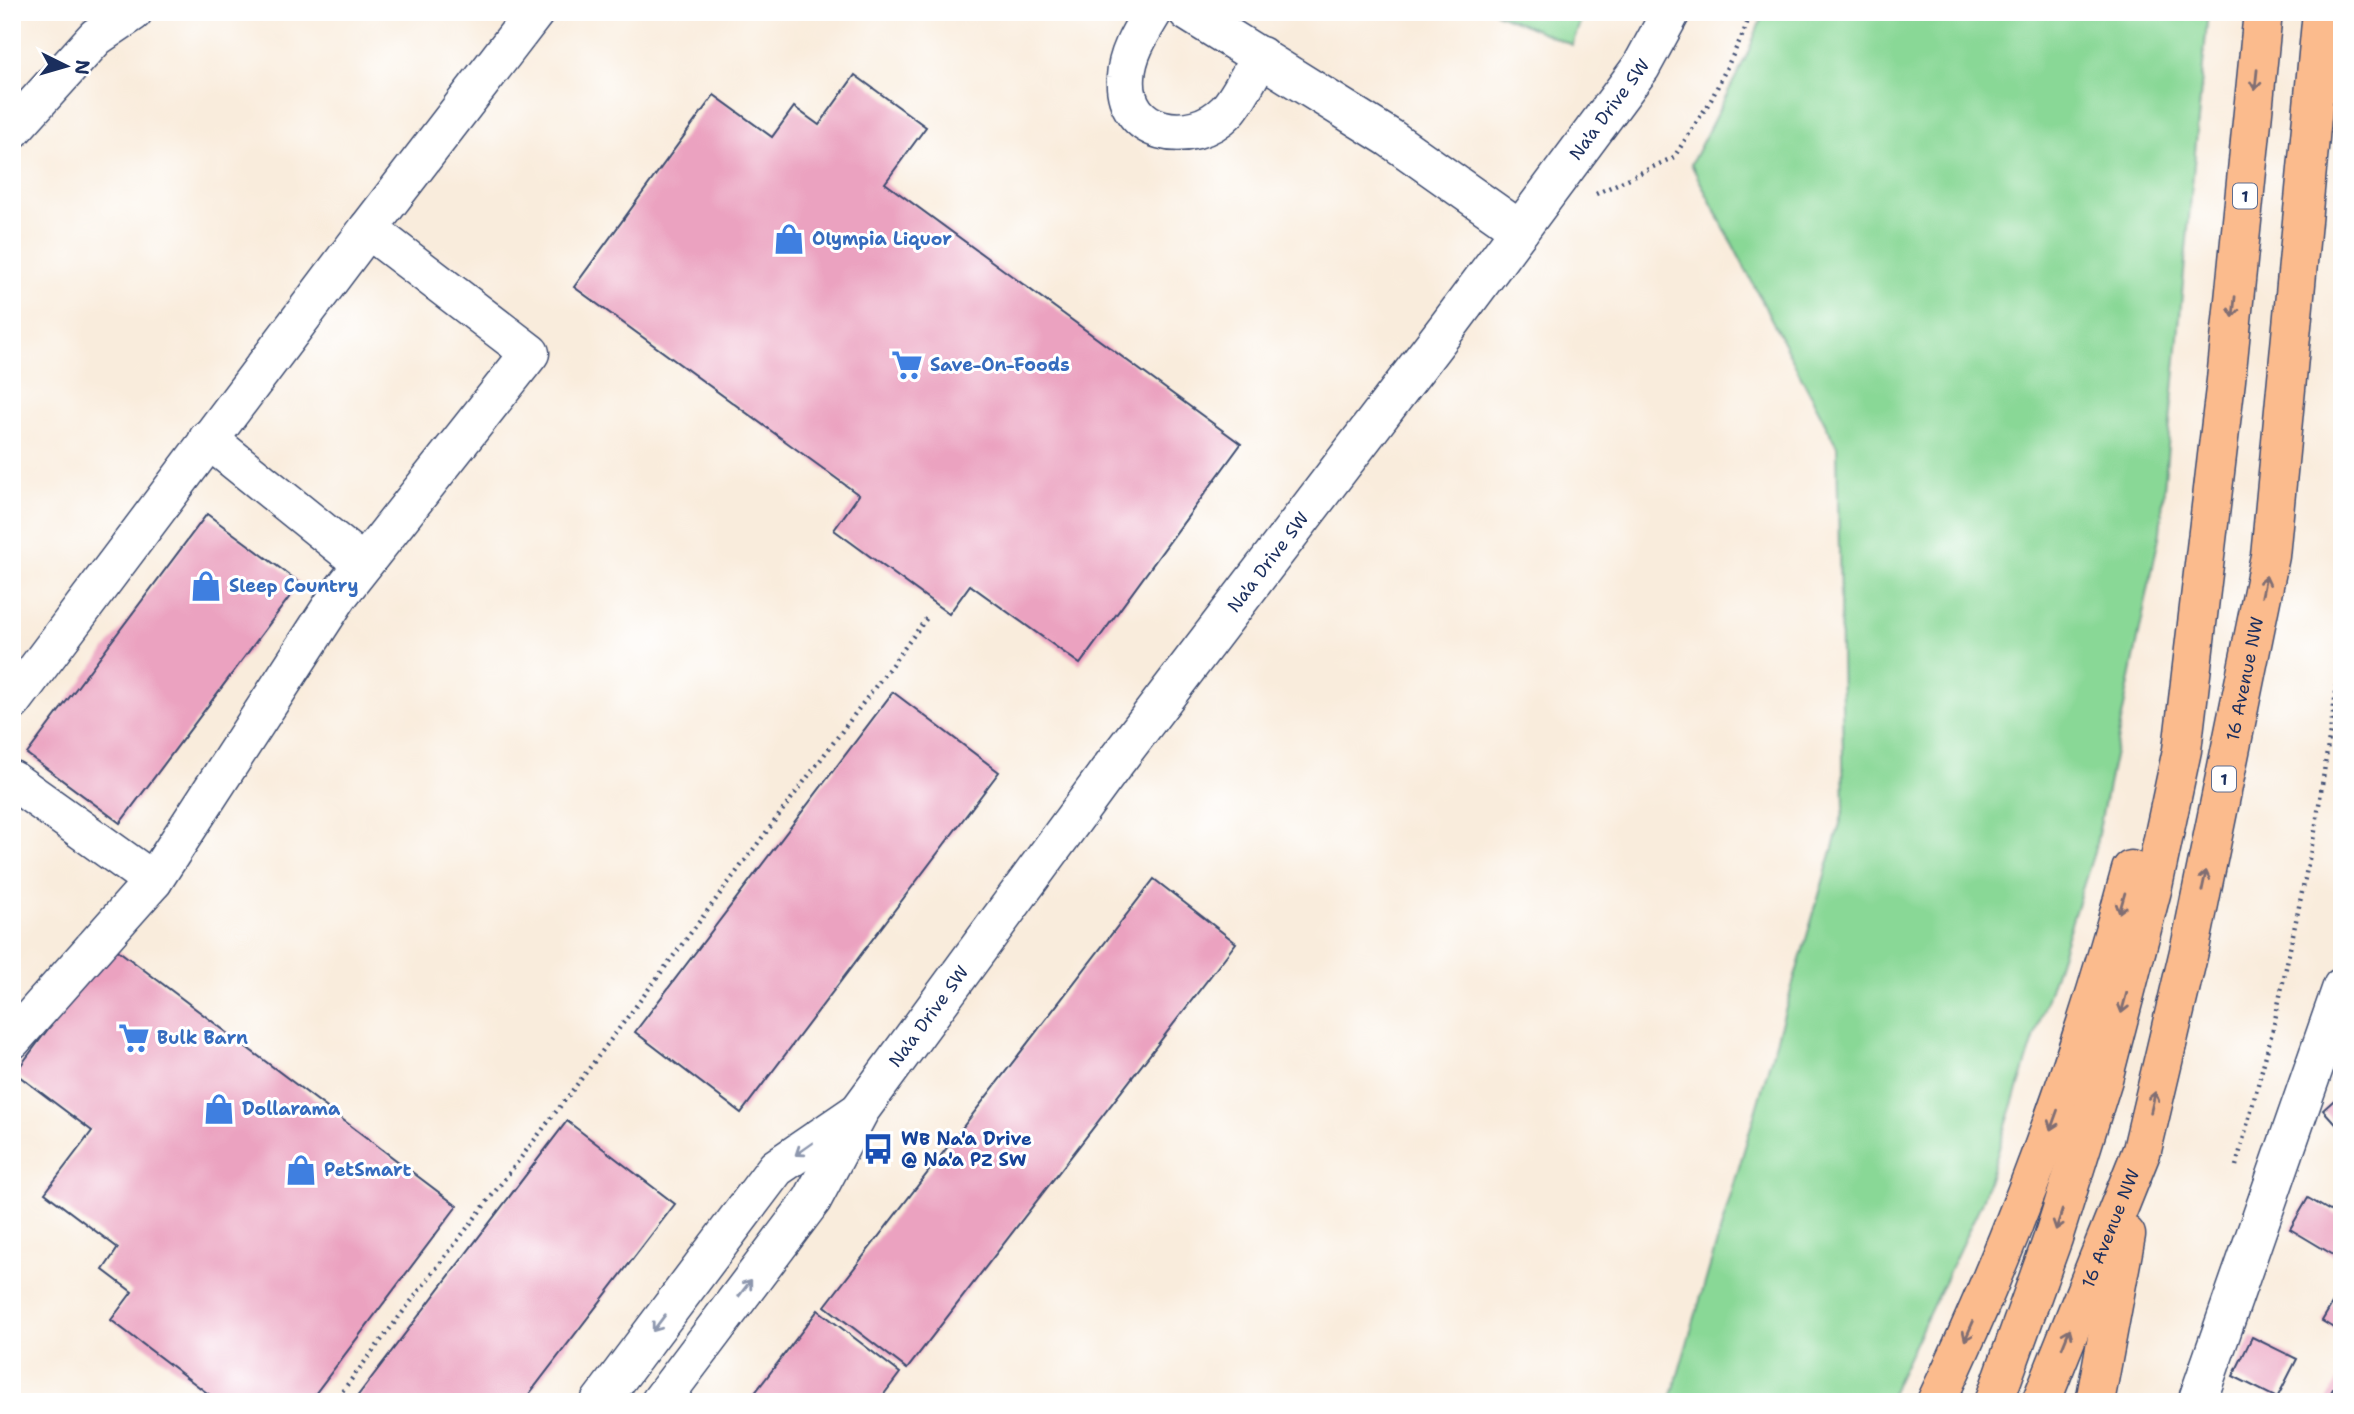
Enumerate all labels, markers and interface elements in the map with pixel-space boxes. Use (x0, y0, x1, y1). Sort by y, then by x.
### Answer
north arrow (32, 32, 102, 102)
street label: Na'a Drive SW (1564, 54, 1655, 165)
text: N (69, 59, 96, 76)
one-way arrow (2249, 68, 2262, 91)
road number: 1 (2233, 184, 2257, 208)
shop icon: Olympia Liquor (772, 222, 806, 256)
place label: Olympia Liquor (812, 227, 952, 251)
one-way arrow (2227, 295, 2240, 317)
supermarket icon: Save-On-Foods (890, 348, 924, 382)
place label: Save-On-Foods (930, 353, 1070, 377)
street label: Na'a Drive SW (1222, 507, 1314, 617)
shop icon: Sleep Country (189, 569, 223, 603)
place label: Sleep Country (229, 574, 358, 598)
one-way arrow (2258, 575, 2272, 598)
street label: 16 Avenue NW (2221, 614, 2269, 743)
road number: 1 (2212, 766, 2236, 792)
one-way arrow (2197, 870, 2211, 893)
one-way arrow (2115, 891, 2128, 914)
street label: Na'a Drive SW (883, 961, 974, 1072)
one-way arrow (2117, 991, 2130, 1013)
supermarket icon: Bulk Barn (117, 1021, 151, 1055)
place label: Bulk Barn (157, 1026, 248, 1050)
one-way arrow (2147, 1091, 2160, 1114)
shop icon: Dollarama (202, 1092, 236, 1126)
place label: Dollarama (242, 1097, 341, 1121)
one-way arrow (2047, 1109, 2059, 1131)
place label: WB Na'a Drive @ Na'a PZ SW (901, 1127, 1032, 1172)
bus stop icon: WB Na'a Drive @ Na'a PZ SW (861, 1132, 895, 1166)
one-way arrow (795, 1142, 814, 1156)
shop icon: PetSmart (284, 1153, 318, 1187)
place label: PetSmart (324, 1158, 412, 1182)
street label: 16 Avenue NW (2076, 1165, 2145, 1292)
one-way arrow (2052, 1209, 2064, 1231)
one-way arrow (737, 1279, 752, 1298)
one-way arrow (652, 1313, 667, 1332)
one-way arrow (1962, 1320, 1975, 1341)
one-way arrow (2061, 1328, 2074, 1350)

